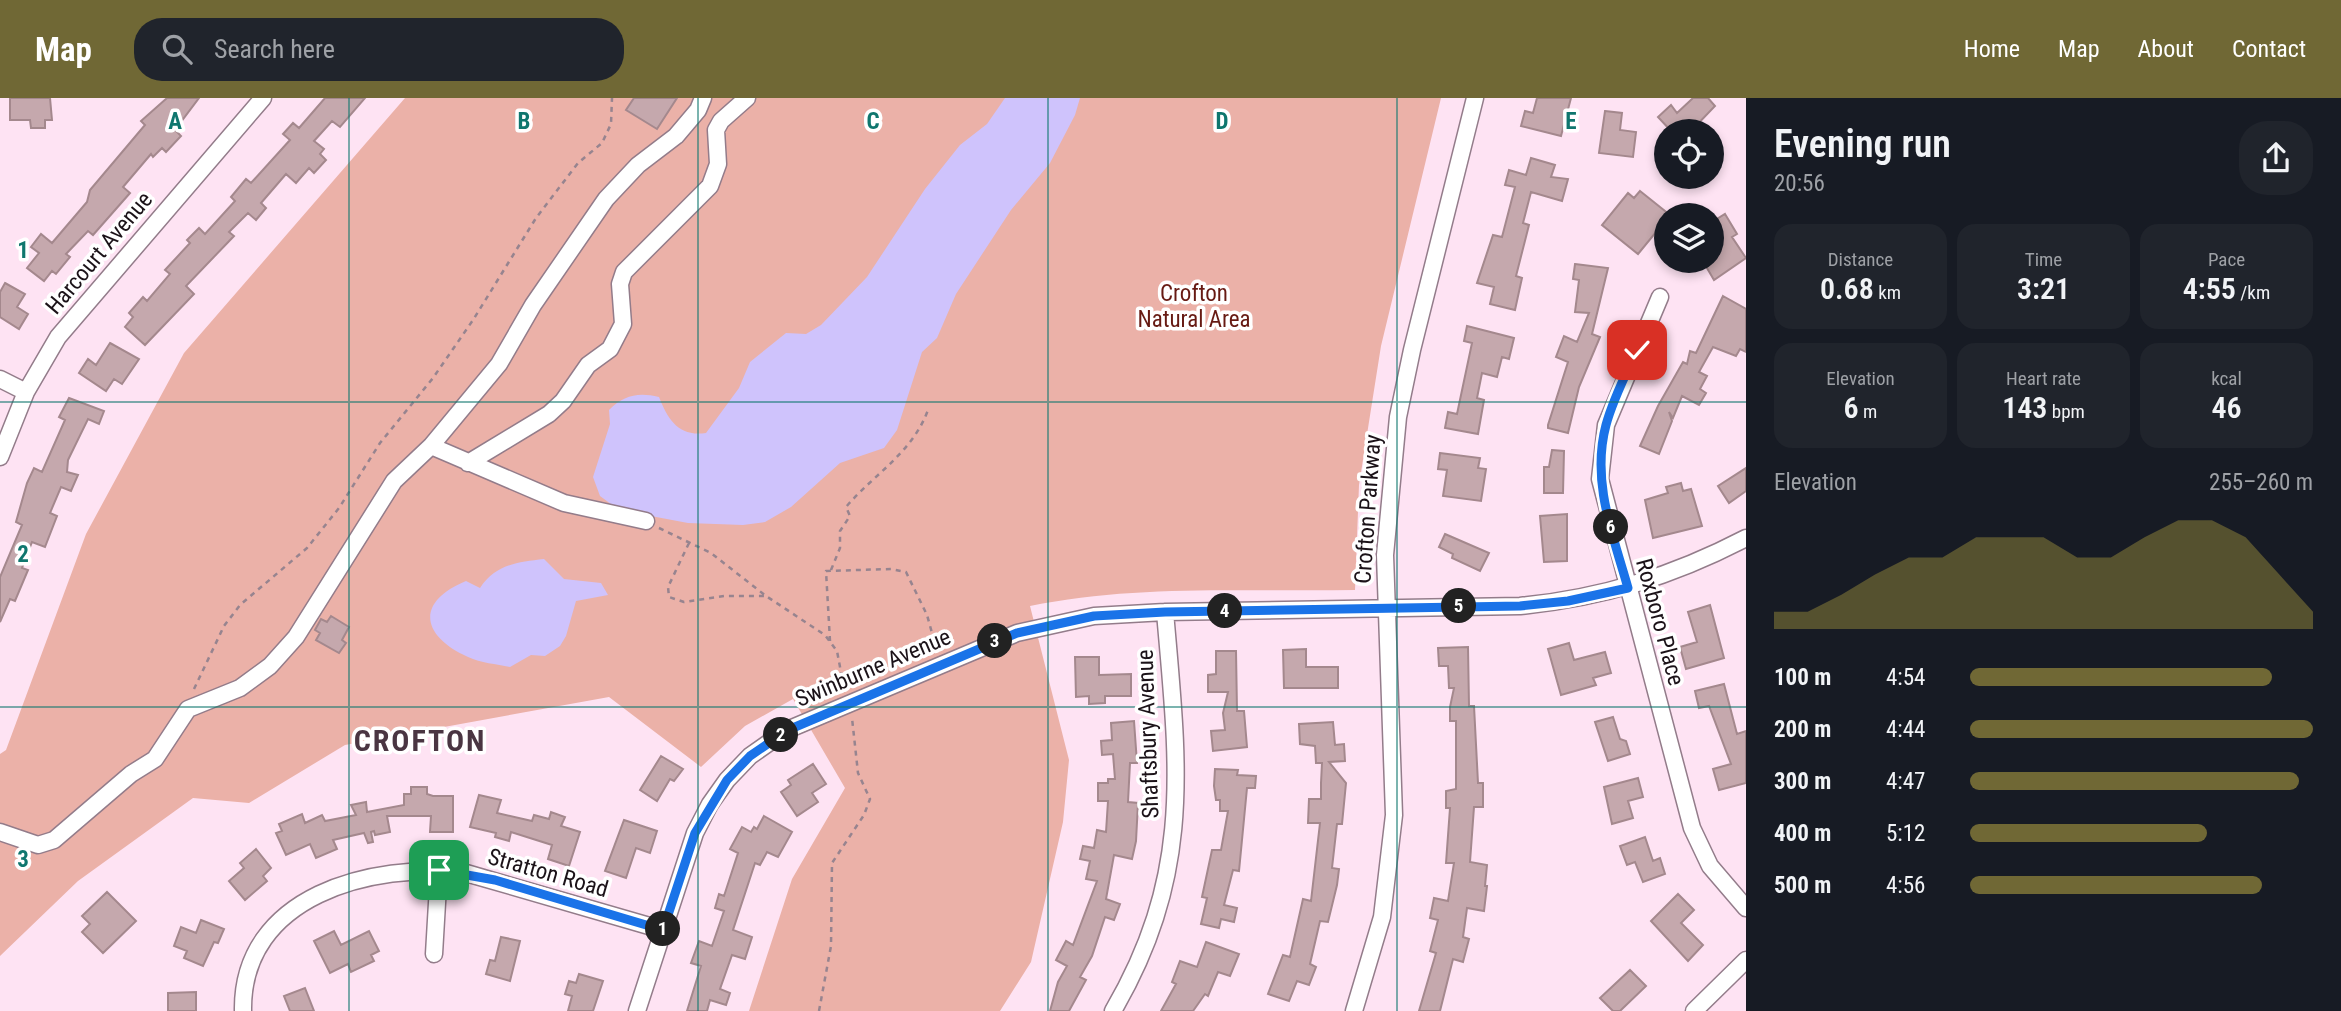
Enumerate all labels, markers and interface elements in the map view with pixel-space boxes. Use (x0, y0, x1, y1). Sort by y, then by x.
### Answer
search box (134, 18, 624, 81)
text: Map (35, 30, 92, 69)
icon: search (158, 30, 196, 68)
text: Search here (214, 34, 335, 64)
text: Home (1964, 35, 2020, 63)
text: Map (2058, 35, 2100, 63)
text: About (2138, 35, 2194, 63)
text: Contact (2232, 35, 2306, 63)
text: A (168, 108, 182, 135)
text: B (518, 108, 530, 135)
text: C (866, 108, 880, 135)
text: D (1216, 108, 1229, 135)
text: E (1565, 108, 1577, 135)
map controls (1654, 119, 1724, 273)
button: locate (1654, 119, 1724, 189)
button: share (2239, 121, 2313, 195)
text: Evening run (1774, 122, 1951, 166)
text: 20:56 (1774, 170, 1825, 197)
street label: Harcourt Avenue (40, 186, 158, 320)
button: layers (1654, 203, 1724, 273)
text: 1 (17, 237, 29, 264)
text: Distance (1828, 248, 1893, 271)
text: Time (2025, 248, 2062, 271)
text: Pace (2208, 248, 2245, 271)
text: 0.68 (1820, 271, 1874, 306)
text: 3:21 (2017, 271, 2070, 306)
text: 4:55 (2183, 271, 2236, 306)
park label: Crofton Natural Area (1137, 280, 1251, 333)
text: km (1874, 281, 1901, 304)
text: /km (2236, 281, 2270, 304)
pin (1607, 320, 1667, 380)
icon: check (1618, 331, 1656, 369)
text: Elevation (1826, 367, 1895, 390)
text: Heart rate (2006, 367, 2081, 390)
text: kcal (2211, 367, 2242, 390)
text: 6 (1844, 390, 1859, 425)
text: 143 (2002, 390, 2047, 425)
text: 46 (2211, 390, 2242, 425)
text: m (1859, 400, 1877, 423)
text: bpm (2047, 400, 2085, 423)
street label: Crofton Parkway (1349, 433, 1387, 585)
text: Elevation (1774, 469, 1857, 496)
text: 255–260 m (2209, 469, 2313, 496)
pin: 6 (1594, 510, 1628, 544)
text: 6 (1606, 515, 1615, 538)
text: 2 (17, 541, 29, 568)
street label: Roxboro Place (1630, 555, 1690, 689)
pin: 5 (1442, 588, 1476, 624)
pin: 4 (1208, 594, 1242, 628)
text: 5 (1454, 594, 1463, 617)
text: 4 (1220, 599, 1229, 622)
street label: Swinburne Avenue (791, 623, 955, 713)
pin: 3 (978, 624, 1012, 658)
text: 3 (990, 629, 999, 652)
street label: Shaftsbury Avenue (1132, 649, 1164, 819)
text: 100 m (1774, 664, 1831, 691)
text: 4:54 (1886, 664, 1925, 691)
text: 200 m (1774, 716, 1831, 743)
text: 4:44 (1886, 716, 1925, 743)
pin: 2 (764, 718, 798, 752)
district label: CROFTON (354, 723, 486, 758)
text: 2 (776, 723, 785, 746)
text: 300 m (1774, 768, 1831, 795)
text: 4:47 (1886, 768, 1925, 795)
text: 400 m (1774, 820, 1831, 847)
text: 5:12 (1886, 820, 1925, 847)
pin (409, 840, 469, 900)
street label: Stratton Road (485, 843, 611, 903)
text: 3 (17, 846, 29, 873)
icon: arrive (420, 851, 458, 889)
text: 500 m (1774, 872, 1831, 899)
text: 4:56 (1886, 872, 1925, 899)
pin: 1 (646, 912, 680, 946)
text: 1 (658, 917, 667, 940)

